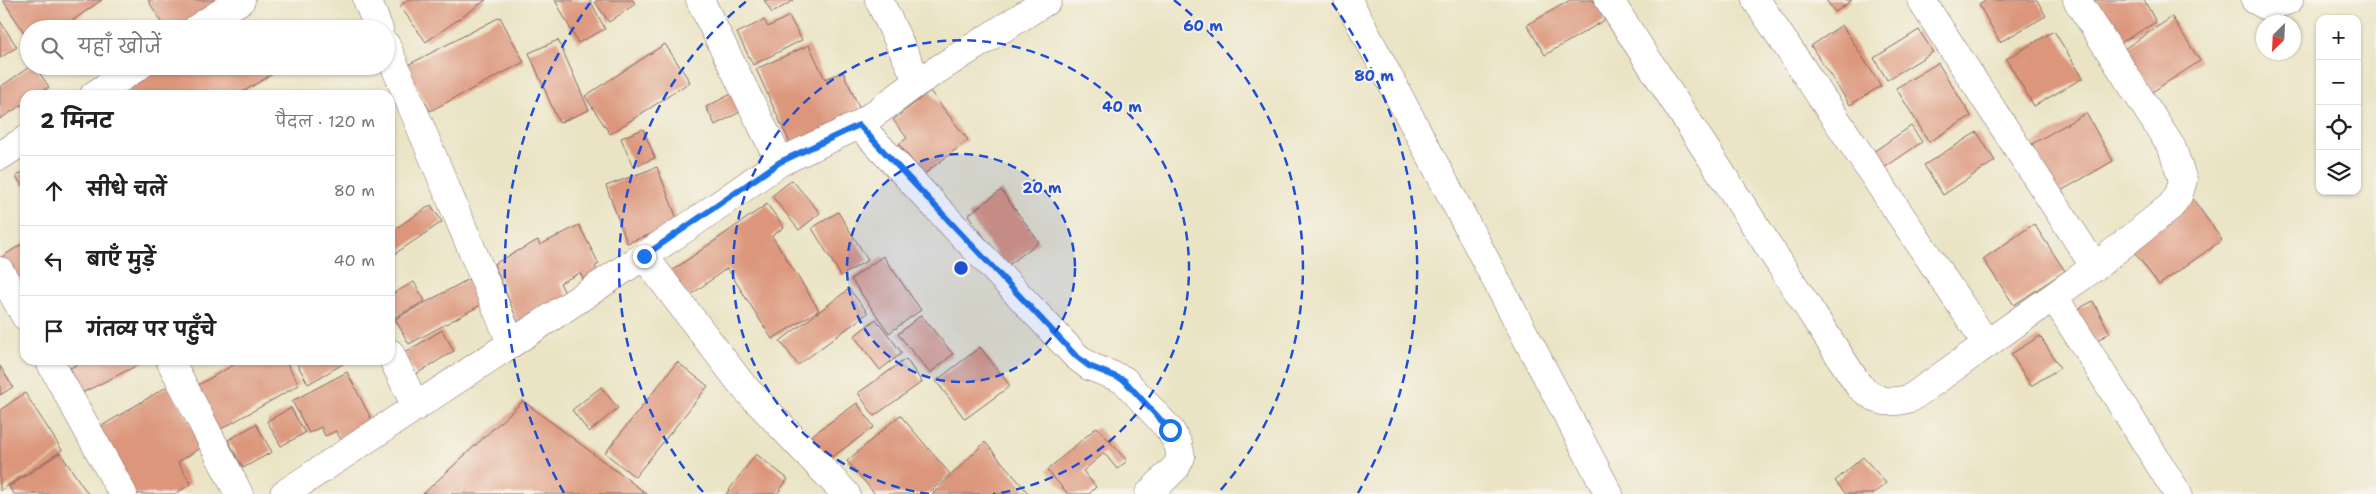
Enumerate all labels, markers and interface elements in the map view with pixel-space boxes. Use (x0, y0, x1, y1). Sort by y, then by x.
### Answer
north arrow (2256, 15, 2301, 60)
map controls (2316, 15, 2361, 195)
button: + (2316, 15, 2361, 60)
text: 60 m (1183, 16, 1223, 36)
search box (20, 20, 395, 75)
icon: search (38, 34, 66, 62)
text: यहाँ खोजें (78, 34, 161, 59)
button: − (2316, 60, 2361, 105)
text: 80 m (1354, 66, 1394, 86)
text: 40 m (1102, 97, 1142, 117)
button: locate (2316, 105, 2361, 150)
text: 2 मिनट (40, 107, 113, 135)
text: पैदल · 120 m (276, 111, 375, 132)
button: layers (2316, 150, 2361, 195)
icon: ahead (40, 177, 68, 205)
text: सीधे चलें (87, 177, 166, 202)
text: 20 m (1022, 178, 1062, 198)
text: 80 m (334, 180, 375, 201)
route end (633, 245, 656, 268)
icon: left (40, 247, 68, 275)
text: बाएँ मुड़ें (87, 247, 155, 272)
text: 40 m (333, 250, 375, 271)
centre of rings (952, 259, 970, 277)
icon: arrive (40, 317, 68, 345)
text: गंतव्य पर पहुँचे (87, 317, 216, 342)
route start (1159, 419, 1182, 442)

